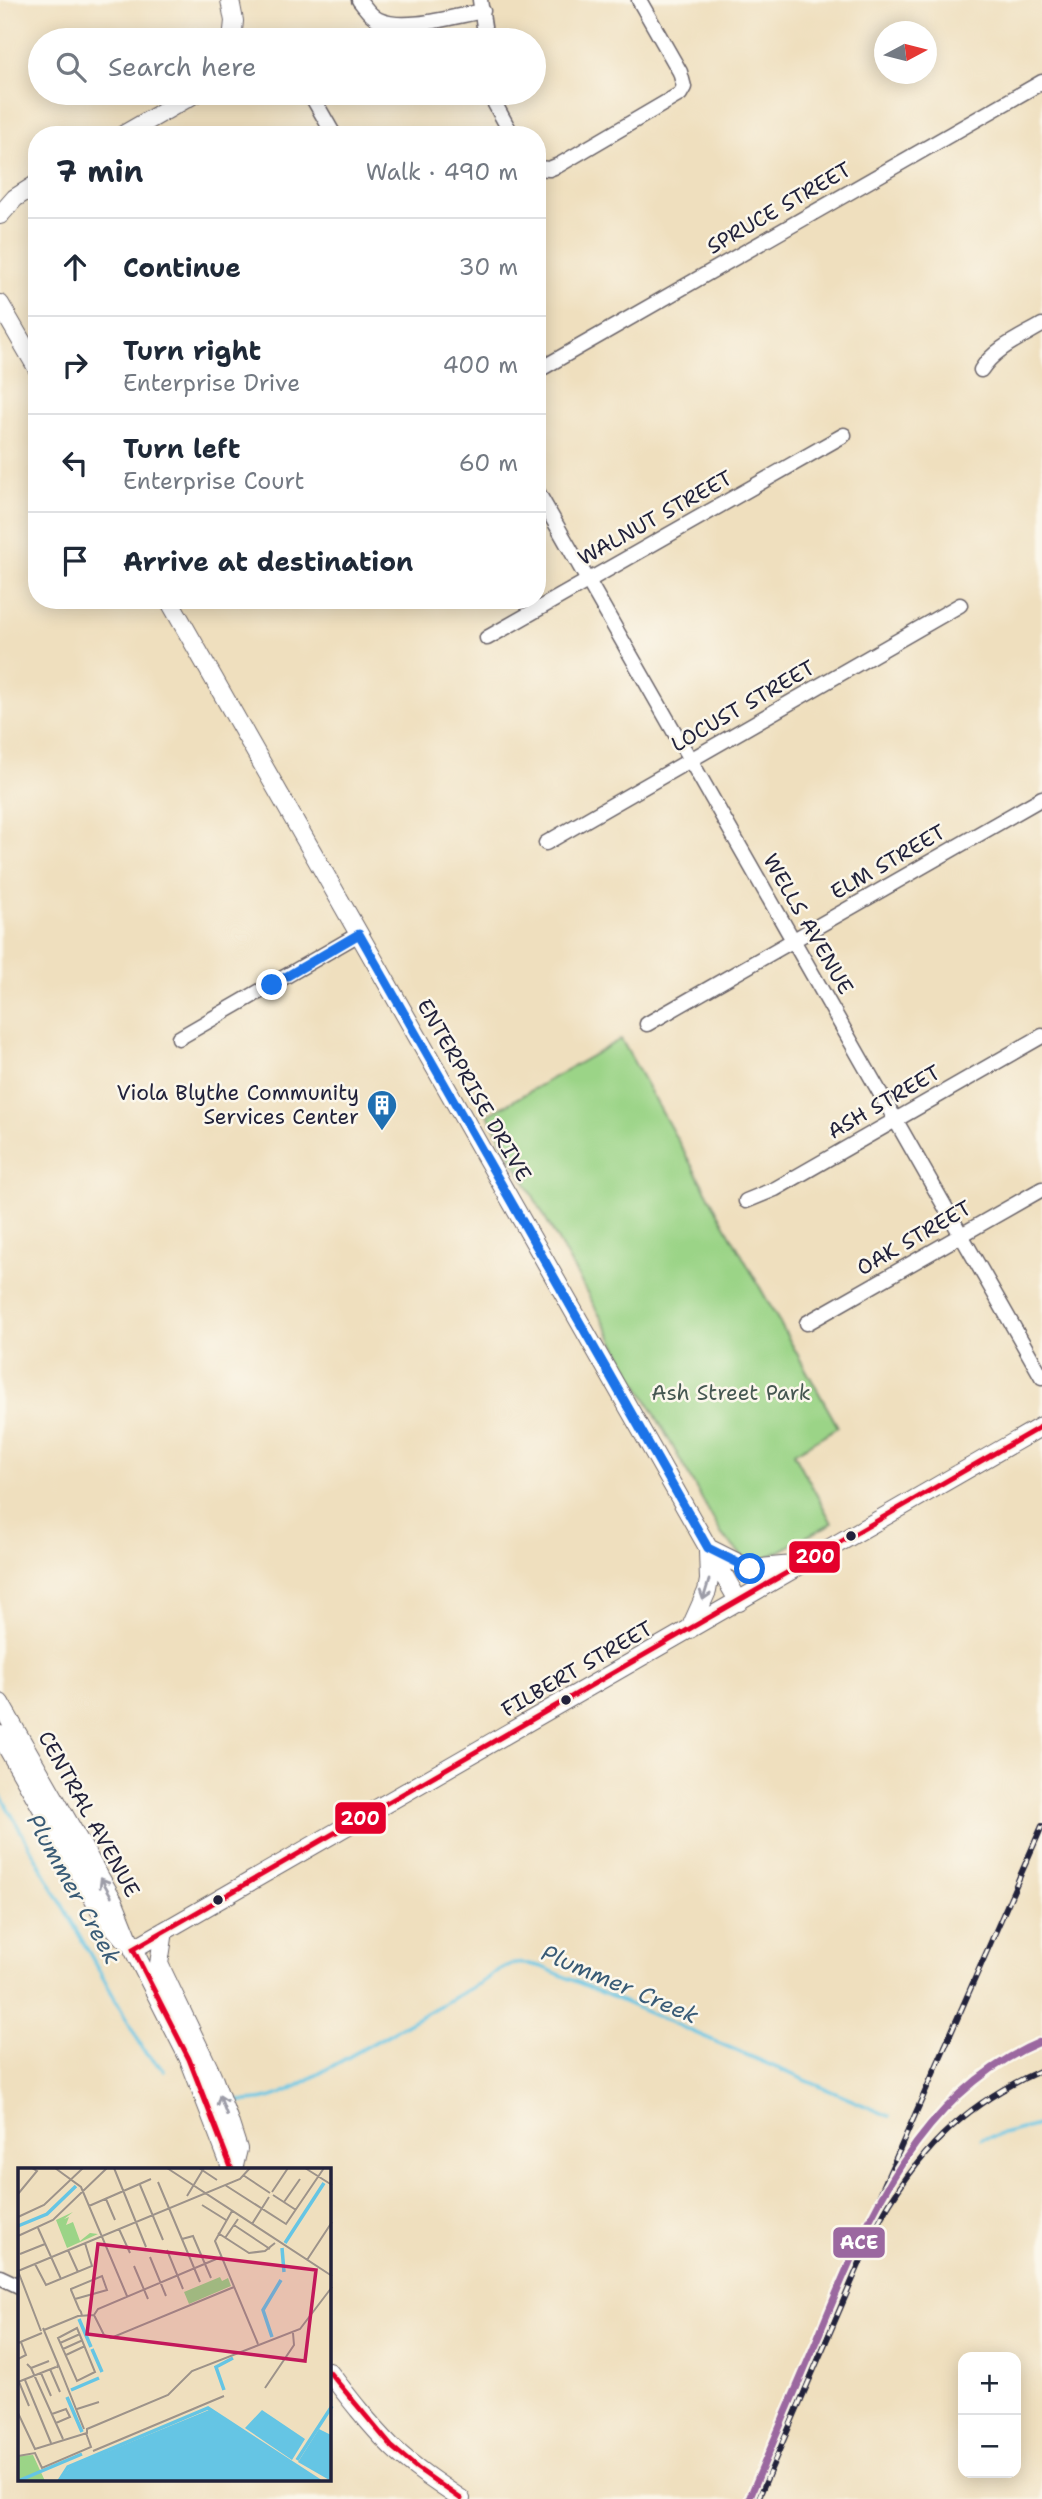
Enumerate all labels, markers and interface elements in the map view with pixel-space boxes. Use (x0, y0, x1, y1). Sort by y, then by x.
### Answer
north arrow (874, 21, 937, 84)
search box (28, 28, 546, 105)
icon: search (52, 48, 90, 86)
text: Search here (108, 49, 257, 84)
text: 7 min (56, 151, 143, 192)
street label: SPRUCE STREET (702, 155, 856, 261)
text: Walk · 490 m (366, 157, 518, 187)
icon: ahead (56, 248, 94, 286)
text: Continue (123, 250, 241, 285)
text: 30 m (459, 252, 518, 282)
text: Turn right (123, 333, 261, 368)
icon: right (56, 346, 94, 384)
text: 400 m (442, 350, 518, 380)
text: Enterprise Drive (123, 368, 300, 398)
text: Turn left (123, 431, 240, 466)
icon: left (56, 444, 94, 482)
text: 60 m (459, 448, 518, 478)
street label: WALNUT STREET (573, 464, 737, 572)
text: Enterprise Court (123, 466, 305, 496)
icon: arrive (56, 542, 94, 580)
text: Arrive at destination (123, 544, 413, 579)
street label: LOCUST STREET (666, 654, 820, 758)
street label: ELM STREET (826, 818, 950, 906)
street label: WELLS AVENUE (756, 849, 860, 999)
route end (256, 969, 287, 1000)
street label: ENTERPRISE DRIVE (410, 994, 538, 1186)
street label: ASH STREET (822, 1058, 946, 1146)
place label: Viola Blythe Community Services Center (116, 1079, 359, 1131)
building icon: Viola Blythe Community Services Center (365, 1088, 399, 1132)
street label: OAK STREET (852, 1194, 976, 1282)
park label: Ash Street Park (651, 1379, 811, 1407)
unlabelled marker (844, 1529, 858, 1543)
line badge: 200 (788, 1540, 841, 1574)
text: 200 (795, 1544, 835, 1569)
route start (734, 1553, 765, 1584)
one-way arrow (698, 1578, 711, 1600)
street label: FILBERT STREET (496, 1614, 658, 1724)
unlabelled marker (559, 1693, 573, 1707)
street label: CENTRAL AVENUE (32, 1726, 146, 1902)
line badge: 200 (334, 1801, 387, 1835)
text: 200 (340, 1806, 380, 1831)
water label: Plummer Creek (20, 1808, 128, 1970)
one-way arrow (98, 1878, 112, 1898)
unlabelled marker (211, 1893, 225, 1907)
water label: Plummer Creek (537, 1937, 703, 2031)
one-way arrow (216, 2094, 229, 2116)
inset map (18, 2168, 331, 2482)
line badge: ACE (832, 2226, 886, 2259)
text: ACE (840, 2230, 878, 2255)
map controls (958, 2352, 1021, 2478)
button: + (958, 2352, 1021, 2415)
button: − (958, 2415, 1021, 2478)

